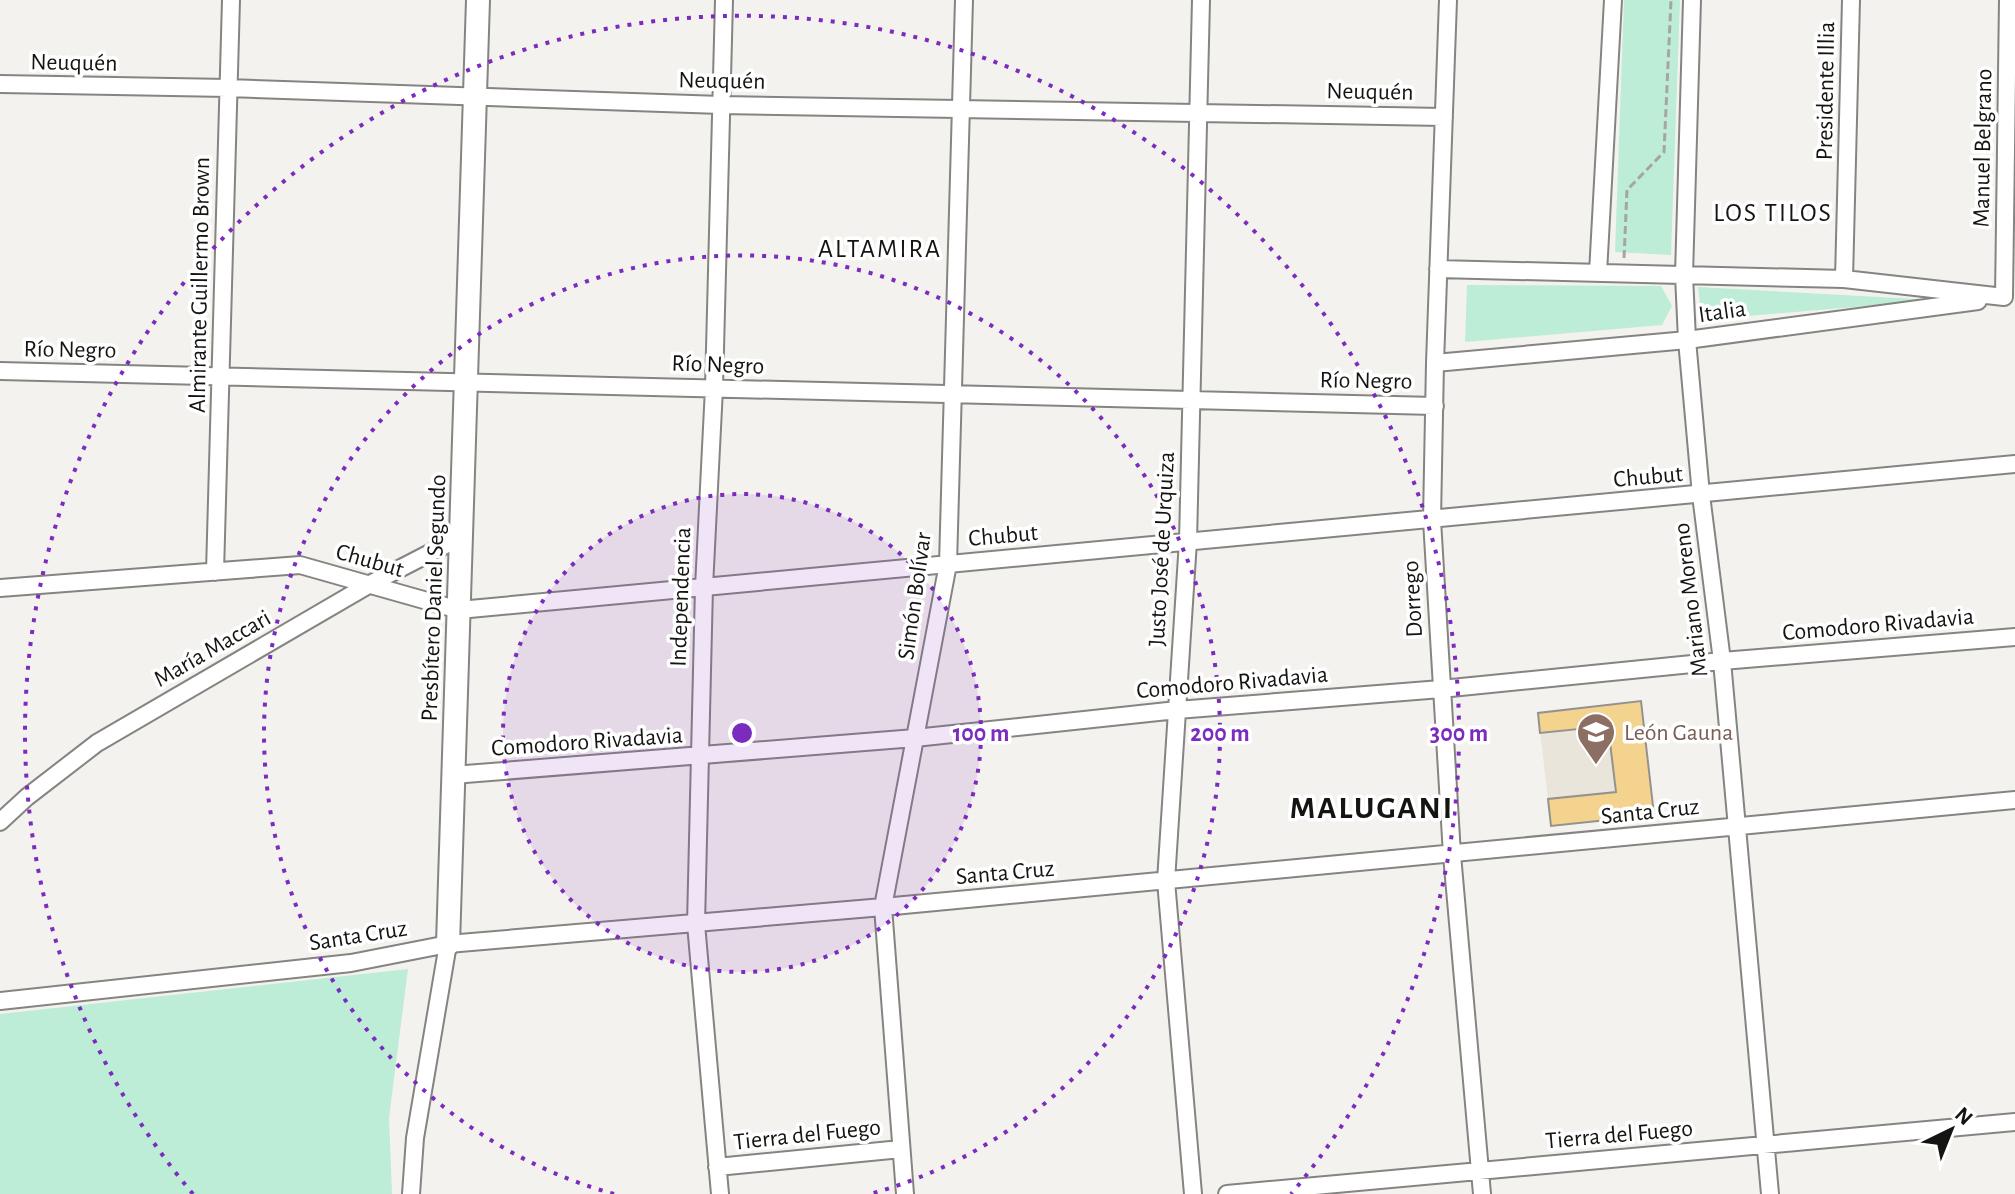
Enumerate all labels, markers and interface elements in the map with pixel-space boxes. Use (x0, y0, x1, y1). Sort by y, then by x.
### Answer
street label: Presidente Illia (1813, 21, 1839, 161)
street label: Neuquén (30, 50, 118, 76)
street label: Neuquén (678, 68, 766, 94)
street label: Manuel Belgrano (1970, 68, 1996, 228)
street label: Neuquén (1326, 79, 1414, 105)
street label: Almirante Guillermo Brown (186, 157, 214, 413)
district label: LOS TILOS (1713, 200, 1833, 226)
district label: ALTAMIRA (818, 236, 942, 262)
street label: Italia (1697, 297, 1747, 327)
street label: Río Negro (23, 337, 117, 363)
street label: Río Negro (671, 351, 765, 379)
street label: Río Negro (1319, 368, 1413, 394)
street label: Justo José de Urquiza (1145, 451, 1179, 647)
street label: Chubut (1612, 462, 1684, 492)
street label: Presbítero Daniel Segundo (418, 474, 450, 722)
street label: Chubut (967, 521, 1039, 551)
street label: Mariano Moreno (1670, 521, 1712, 678)
street label: Independencia (667, 527, 695, 667)
street label: Simón Bolívar (894, 530, 936, 662)
street label: Chubut (333, 540, 407, 582)
street label: Dorrego (1399, 560, 1427, 638)
street label: Comodoro Rivadavia (1781, 605, 1975, 645)
street label: María Maccari (150, 606, 275, 692)
street label: Comodoro Rivadavia (1135, 663, 1329, 703)
school or university icon: León Gauna (1575, 711, 1617, 766)
centre of rings (728, 719, 756, 747)
place label: León Gauna (1624, 721, 1733, 745)
text: 100 m (953, 722, 1009, 746)
text: 200 m (1190, 722, 1250, 746)
text: 300 m (1430, 722, 1488, 746)
street label: Comodoro Rivadavia (490, 723, 684, 761)
district label: MALUGANI (1290, 792, 1454, 824)
street label: Santa Cruz (1600, 795, 1701, 829)
street label: Santa Cruz (955, 857, 1055, 889)
street label: Santa Cruz (308, 916, 409, 956)
north arrow (1911, 1090, 1991, 1170)
text: N (1951, 1103, 1977, 1129)
street label: Tierra del Fuego (732, 1115, 882, 1155)
street label: Tierra del Fuego (1544, 1117, 1694, 1153)

